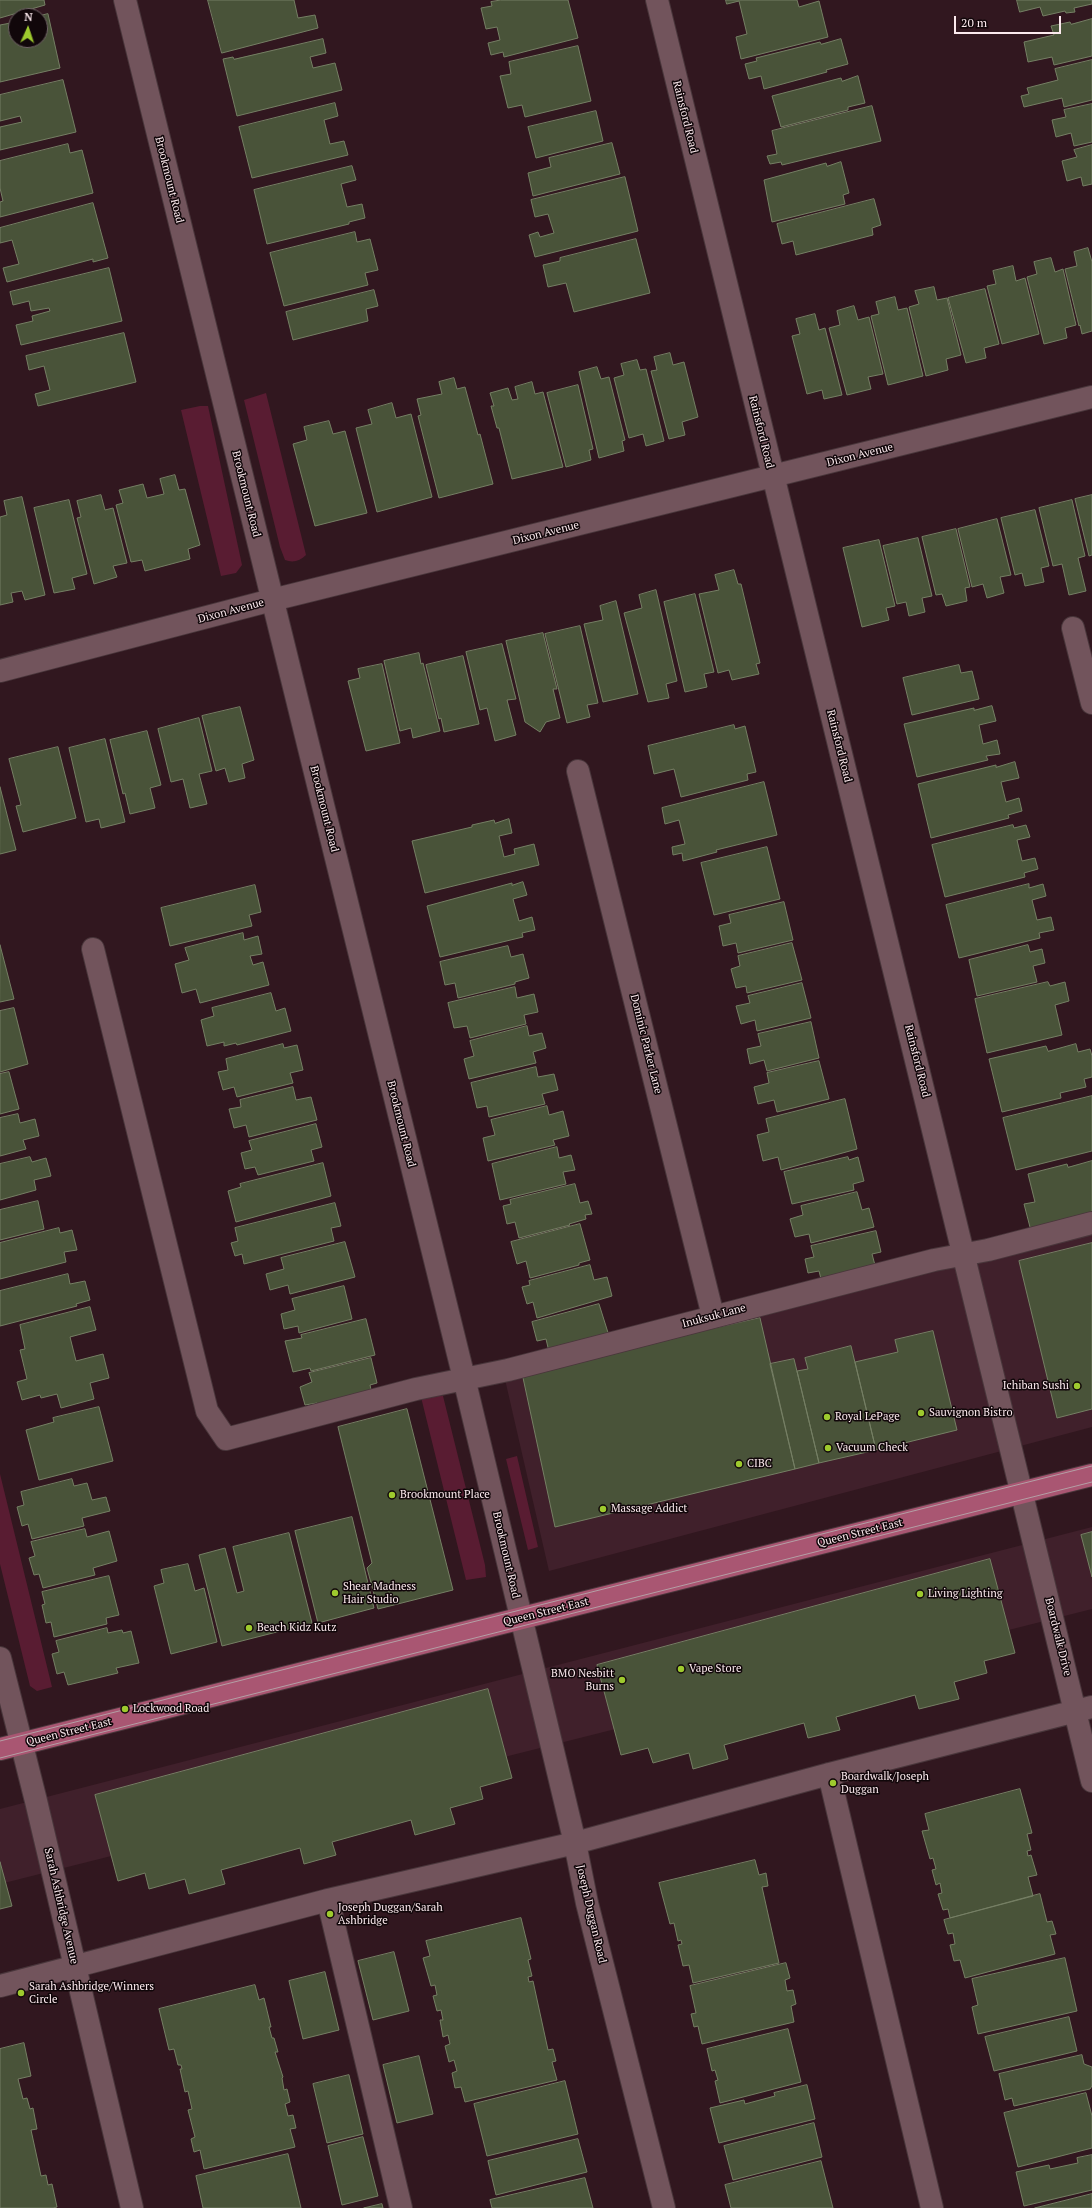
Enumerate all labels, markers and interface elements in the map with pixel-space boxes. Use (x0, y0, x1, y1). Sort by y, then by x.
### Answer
north arrow (8, 8, 48, 48)
scale bar (956, 8, 1063, 34)
text: N (24, 10, 33, 24)
text: 20 m (961, 15, 987, 30)
street label: Rainsford Road (670, 79, 700, 155)
street label: Brookmount Road (152, 135, 186, 225)
street label: Rainsford Road (746, 394, 776, 470)
street label: Dixon Avenue (825, 440, 895, 470)
street label: Brookmount Road (229, 449, 263, 539)
street label: Dixon Avenue (511, 518, 581, 548)
street label: Dixon Avenue (196, 596, 266, 626)
street label: Rainsford Road (824, 708, 854, 784)
street label: Brookmount Road (307, 764, 341, 854)
street label: Dominic Parker Lane (627, 993, 665, 1095)
street label: Rainsford Road (902, 1023, 932, 1099)
street label: Brookmount Road (384, 1079, 418, 1169)
street label: Inuksuk Lane (681, 1301, 747, 1331)
place label: Ichiban Sushi (1003, 1379, 1069, 1393)
marker: Ichiban Sushi (1072, 1381, 1082, 1391)
place label: Sauvignon Bistro (929, 1406, 1012, 1420)
marker: Sauvignon Bistro (916, 1408, 926, 1418)
place label: Royal LePage (835, 1410, 900, 1424)
marker: Royal LePage (822, 1412, 832, 1422)
place label: Vacuum Check (836, 1441, 908, 1455)
marker: Vacuum Check (823, 1443, 833, 1453)
place label: CIBC (747, 1457, 772, 1471)
marker: CIBC (734, 1459, 744, 1469)
place label: Brookmount Place (400, 1488, 490, 1502)
marker: Brookmount Place (387, 1490, 397, 1500)
place label: Massage Addict (611, 1502, 687, 1516)
marker: Massage Addict (598, 1504, 608, 1514)
street label: Brookmount Road (490, 1510, 522, 1600)
street label: Queen Street East (816, 1516, 904, 1550)
place label: Shear Madness Hair Studio (343, 1580, 416, 1606)
place label: Living Lighting (928, 1587, 1003, 1601)
marker: Shear Madness Hair Studio (330, 1588, 340, 1598)
marker: Living Lighting (915, 1589, 925, 1599)
street label: Queen Street East (502, 1595, 590, 1629)
street label: Boardwalk Drive (1042, 1596, 1074, 1678)
place label: Beach Kidz Kutz (257, 1621, 337, 1635)
marker: Beach Kidz Kutz (244, 1623, 254, 1633)
place label: Vape Store (689, 1662, 741, 1676)
marker: Vape Store (676, 1664, 686, 1674)
place label: BMO Nesbitt Burns (551, 1667, 614, 1693)
marker: BMO Nesbitt Burns (617, 1675, 627, 1685)
place label: Lockwood Road (133, 1702, 209, 1716)
marker: Lockwood Road (120, 1704, 130, 1714)
street label: Queen Street East (25, 1715, 113, 1749)
place label: Boardwalk/Joseph Duggan (841, 1770, 929, 1796)
marker: Boardwalk/Joseph Duggan (828, 1778, 838, 1788)
street label: Sarah Ashbridge Avenue (41, 1847, 81, 1965)
street label: Joseph Duggan Road (573, 1864, 609, 1964)
place label: Joseph Duggan/Sarah Ashbridge (338, 1901, 443, 1927)
marker: Joseph Duggan/Sarah Ashbridge (325, 1909, 335, 1919)
place label: Sarah Ashbridge/Winners Circle (29, 1980, 154, 2006)
marker: Sarah Ashbridge/Winners Circle (16, 1988, 26, 1998)

